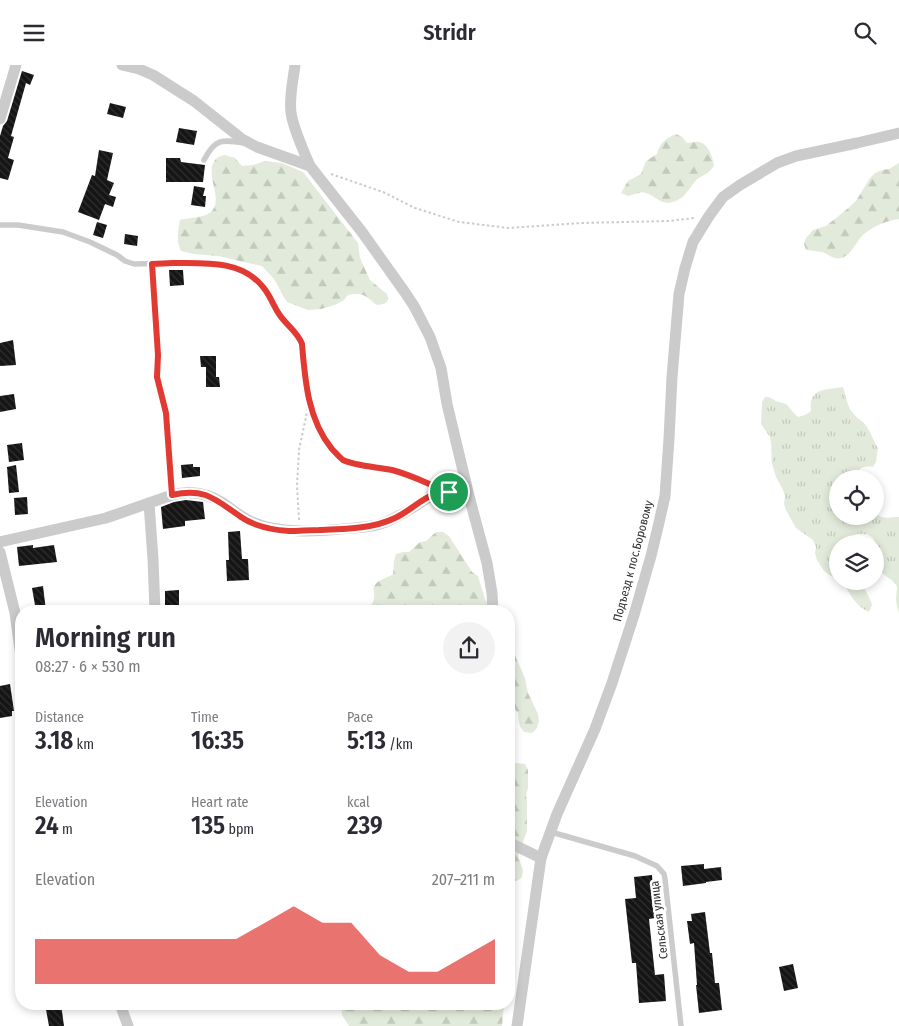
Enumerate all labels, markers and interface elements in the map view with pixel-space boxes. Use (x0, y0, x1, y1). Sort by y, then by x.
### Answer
icon: menu (20, 19, 48, 47)
text: Stridr (423, 19, 476, 46)
icon: search (851, 19, 879, 47)
map controls (829, 470, 884, 590)
button: locate (829, 470, 884, 525)
pin (428, 471, 470, 513)
icon: arrive (435, 478, 463, 506)
street label: Подъезд к пос.Боровому (610, 498, 656, 623)
button: layers (829, 535, 884, 590)
text: Morning run (35, 621, 176, 654)
button: share (443, 622, 495, 674)
text: 08:27 · 6 × 530 m (35, 657, 141, 676)
text: Distance (35, 709, 84, 726)
text: Time (191, 709, 219, 726)
text: Pace (347, 709, 373, 726)
text: 3.18 (35, 726, 73, 756)
text: 16:35 (191, 726, 244, 756)
text: 5:13 (347, 726, 386, 756)
text: km (73, 736, 94, 753)
text: /km (386, 736, 413, 753)
text: Elevation (35, 794, 88, 811)
text: Heart rate (191, 794, 248, 811)
text: kcal (347, 794, 370, 811)
text: 24 (35, 811, 59, 841)
text: 135 (191, 811, 225, 841)
text: 239 (347, 811, 383, 841)
text: m (59, 821, 73, 838)
text: bpm (225, 821, 254, 838)
text: Elevation (35, 870, 95, 889)
text: 207–211 m (432, 870, 495, 889)
street label: Сельская улица (647, 880, 671, 960)

